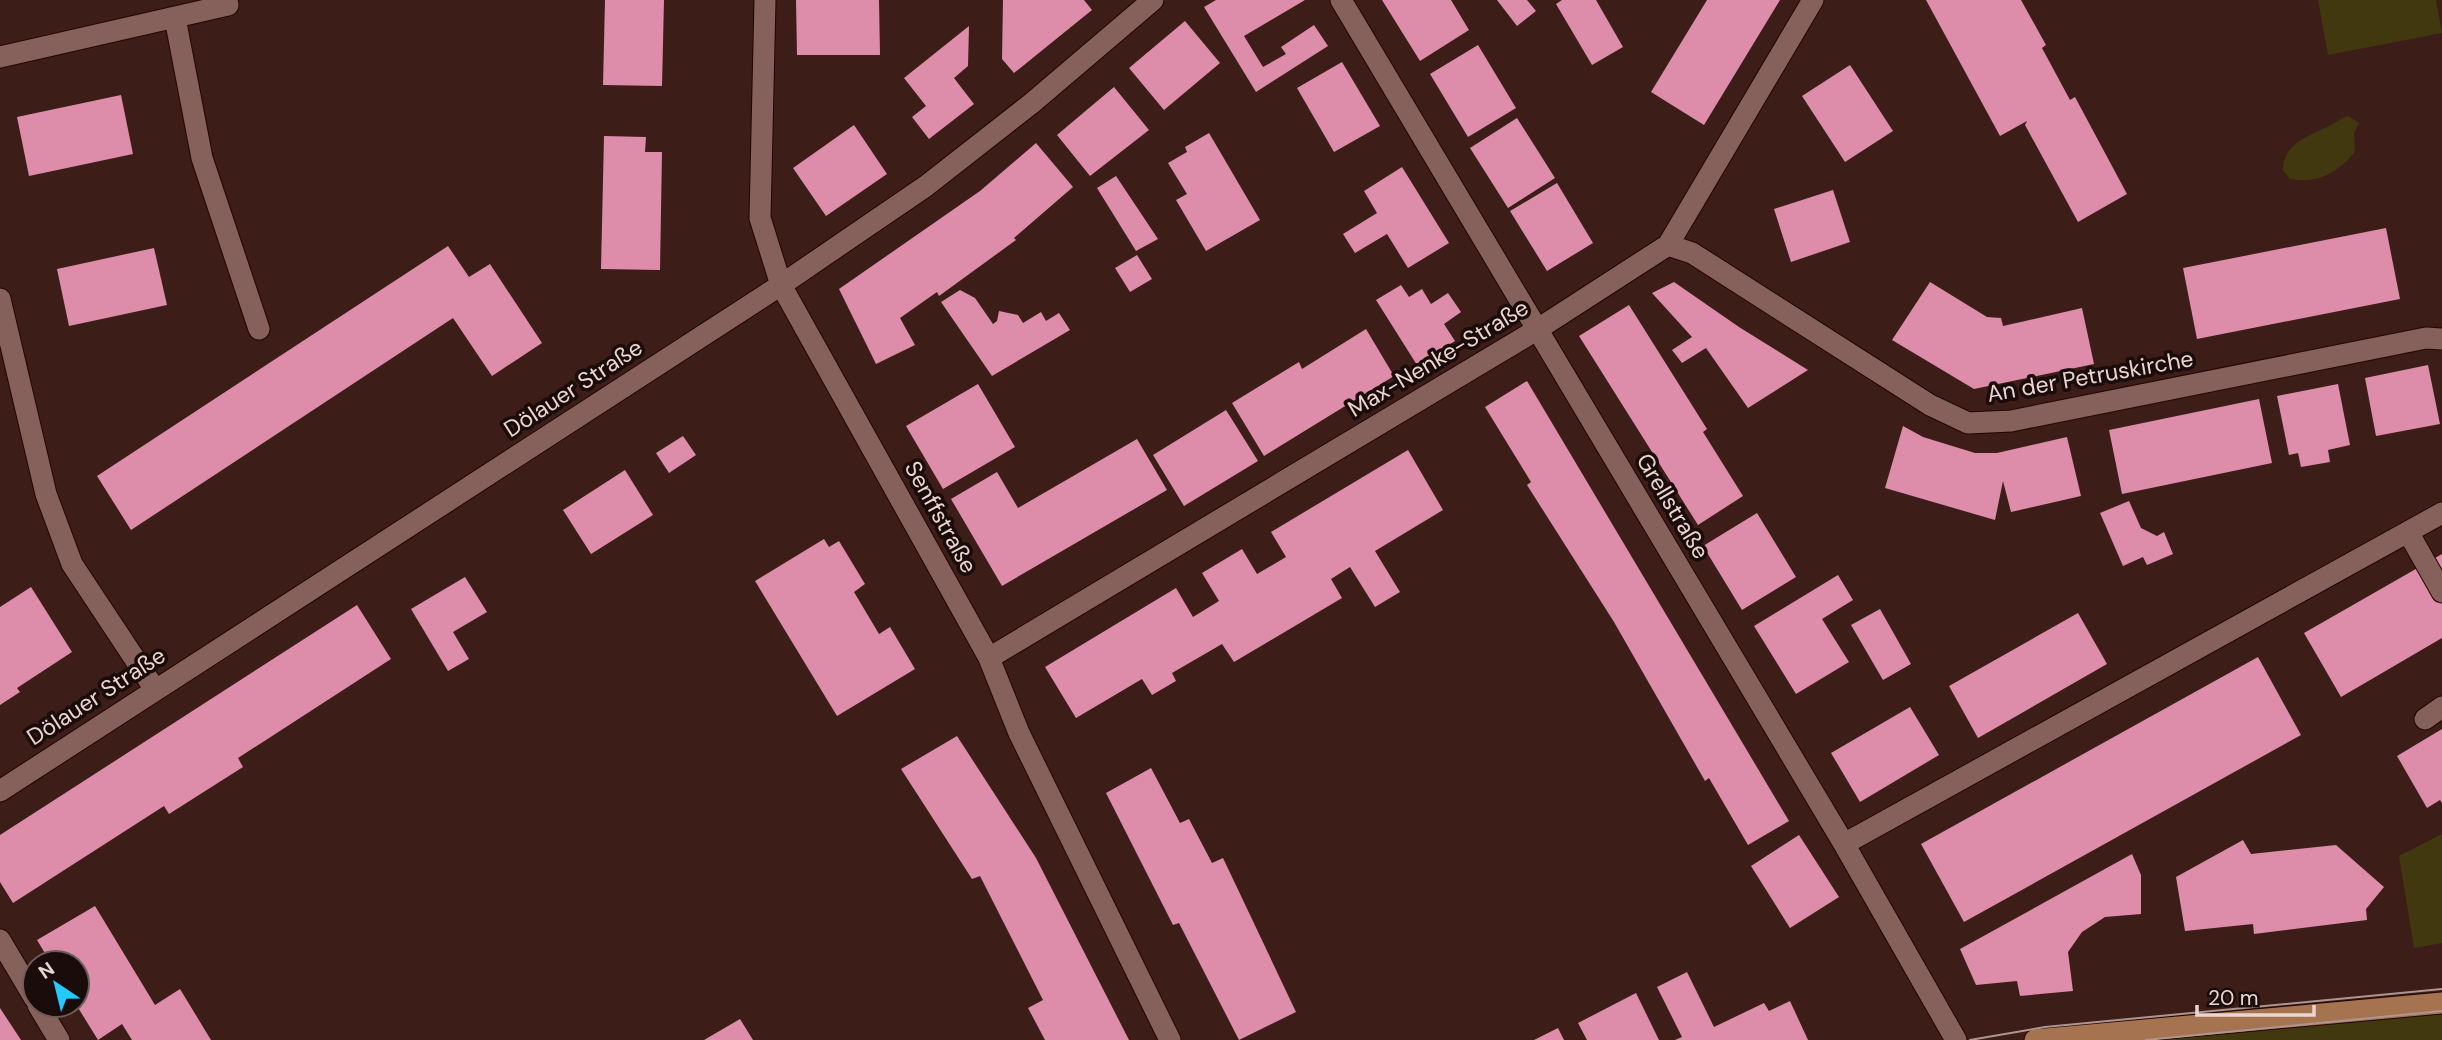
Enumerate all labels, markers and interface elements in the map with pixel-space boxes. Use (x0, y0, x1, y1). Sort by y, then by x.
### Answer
street label: Max-Nenke-Straße (1342, 292, 1534, 424)
street label: Dölauer Straße (498, 332, 648, 444)
street label: An der Petruskirche (1985, 343, 2195, 409)
street label: Grellstraße (1630, 448, 1716, 564)
street label: Senffstraße (898, 456, 984, 578)
street label: Dölauer Straße (21, 640, 171, 752)
north arrow (21, 949, 91, 1019)
text: N (34, 956, 59, 985)
scale bar (2197, 974, 2314, 1018)
text: 20 m (2208, 984, 2259, 1012)

